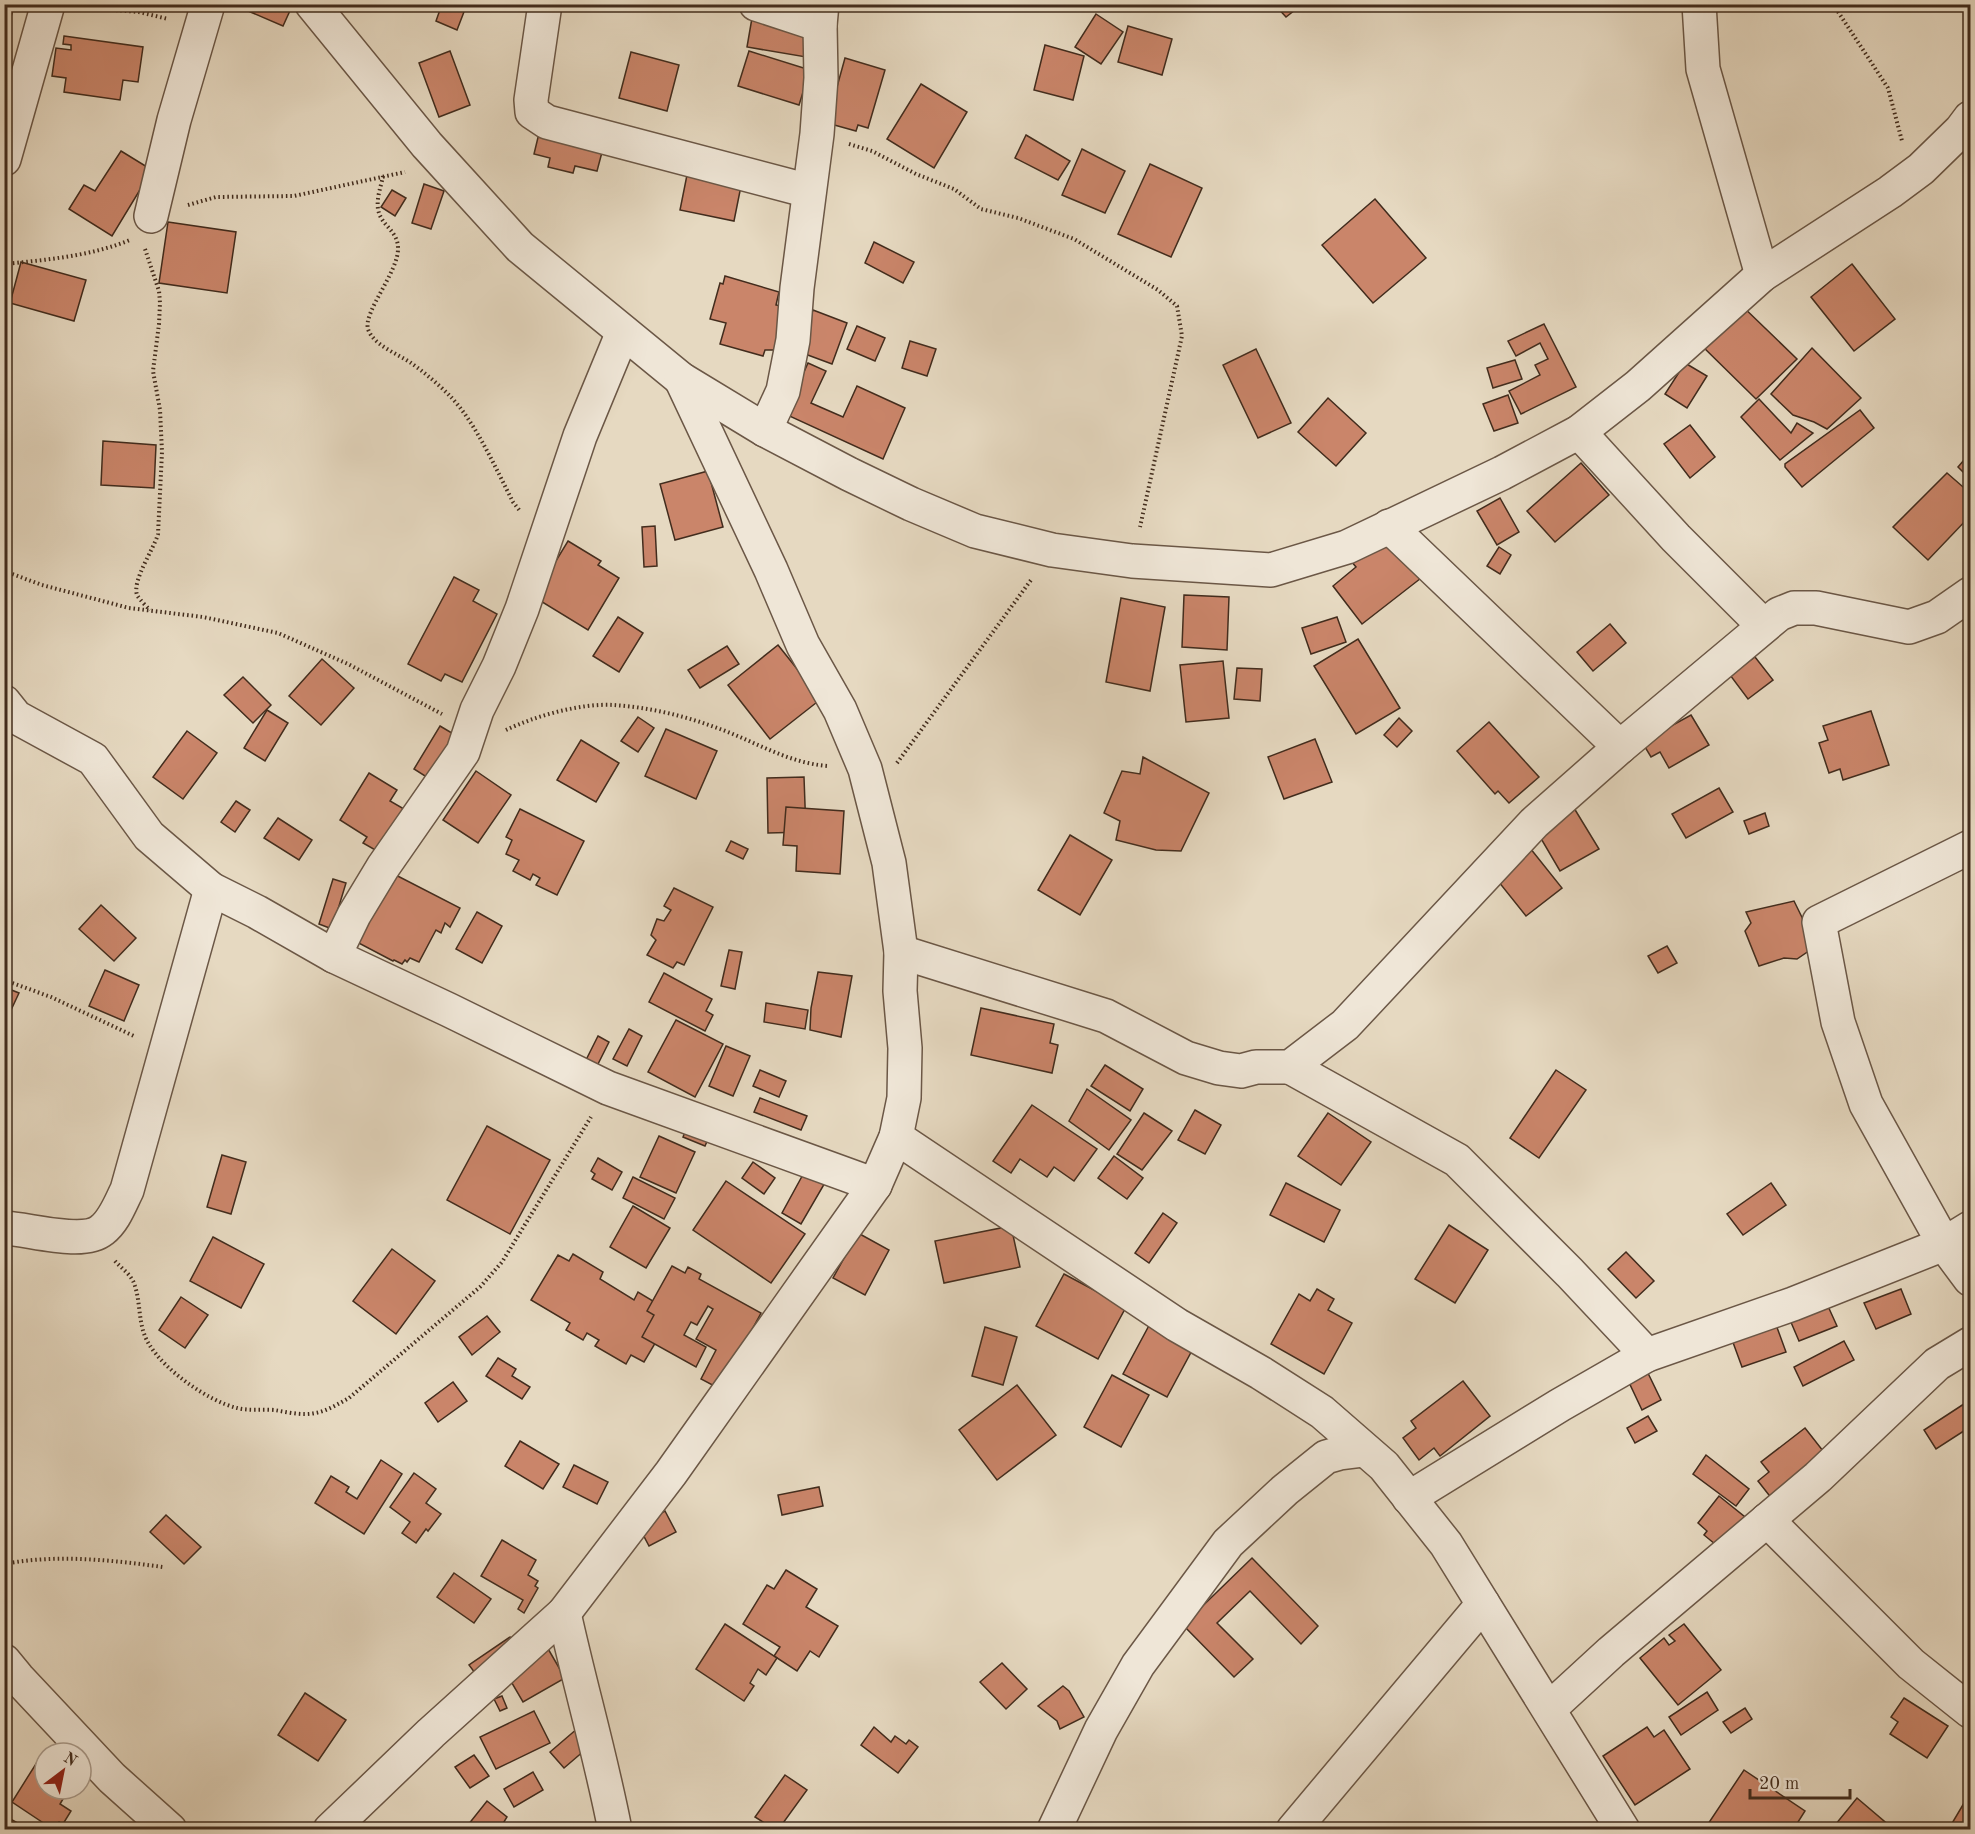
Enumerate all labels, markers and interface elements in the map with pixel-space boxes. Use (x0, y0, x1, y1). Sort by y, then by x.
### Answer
north arrow (33, 1741, 93, 1801)
text: N (60, 1750, 80, 1770)
scale bar (1750, 1762, 1850, 1800)
text: 20 m (1759, 1775, 1799, 1793)

